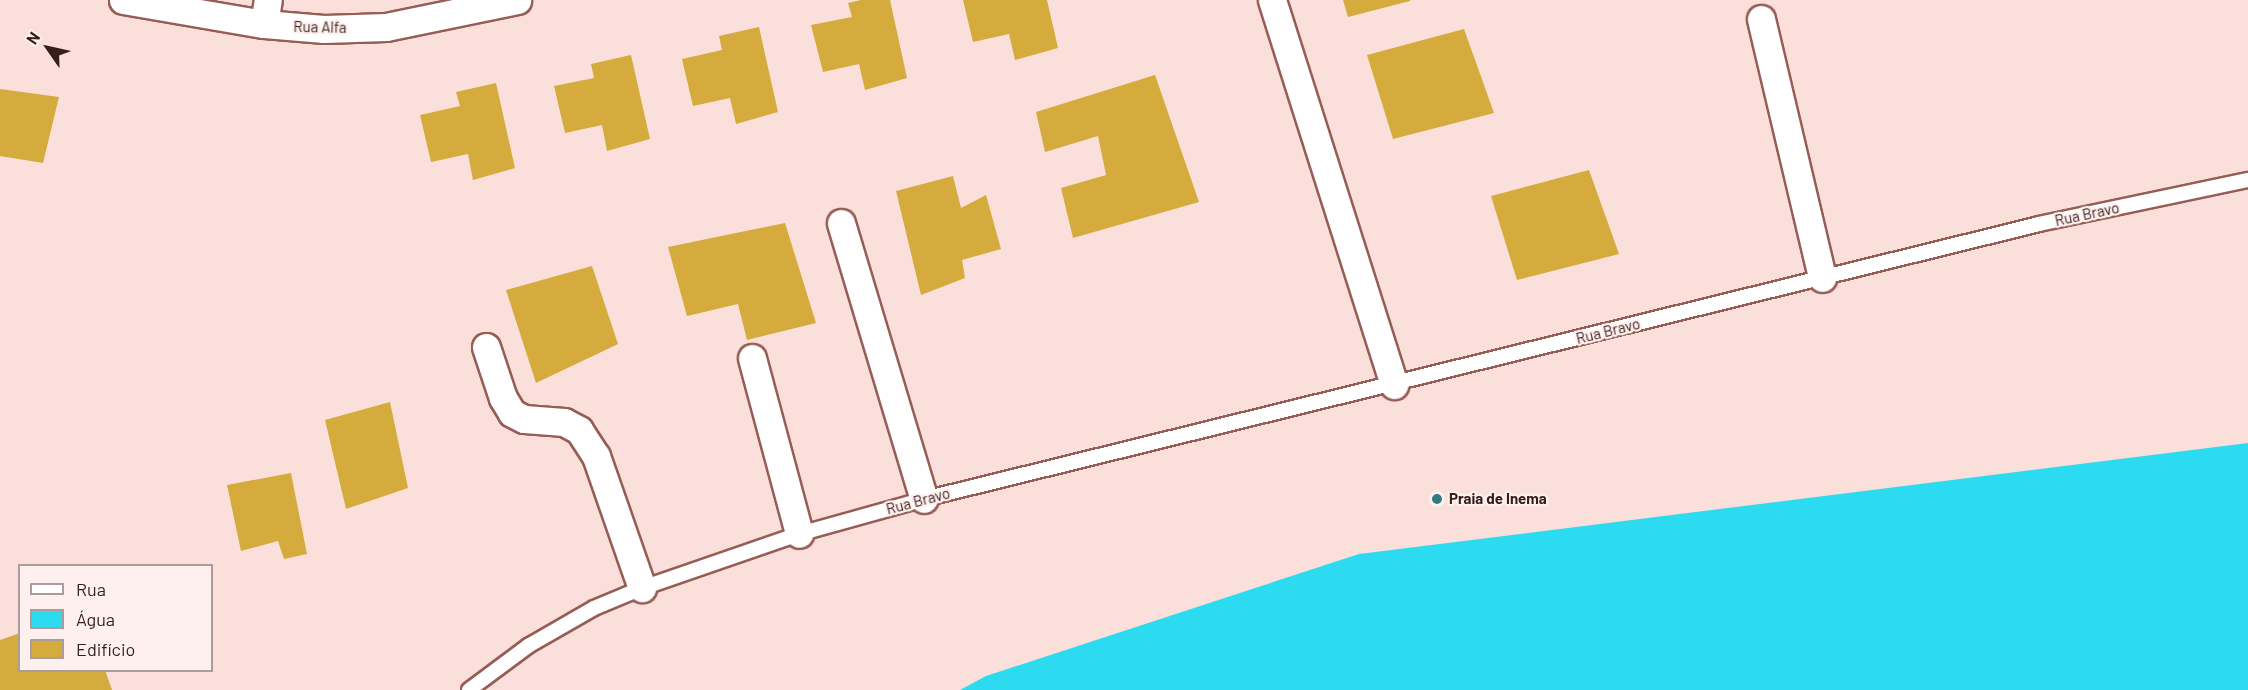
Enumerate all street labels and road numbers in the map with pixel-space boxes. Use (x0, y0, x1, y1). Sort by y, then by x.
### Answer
street label: Rua Alfa (293, 18, 347, 36)
street label: Rua Bravo (2053, 198, 2121, 230)
street label: Rua Bravo (1574, 314, 1642, 348)
street label: Rua Bravo (884, 484, 952, 518)

